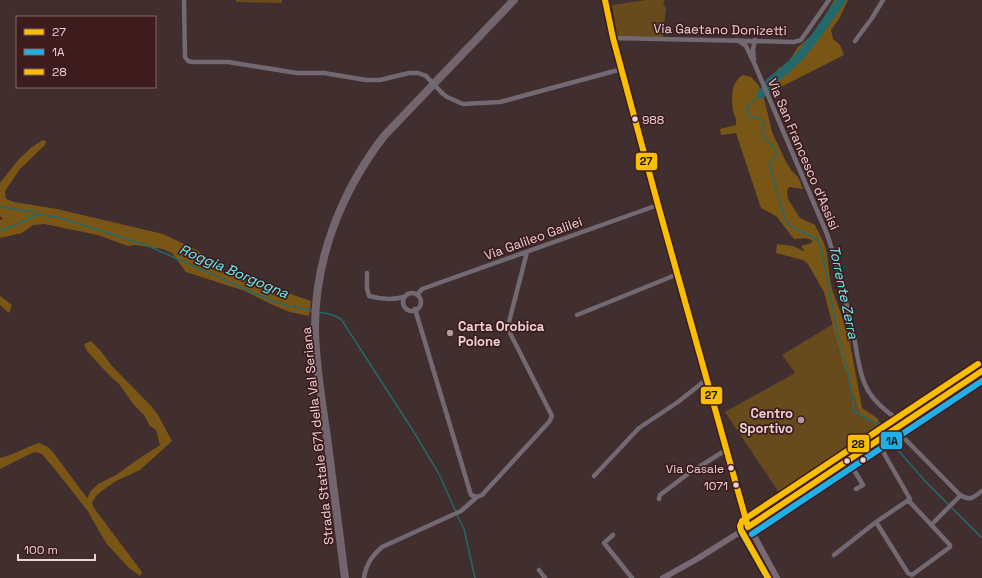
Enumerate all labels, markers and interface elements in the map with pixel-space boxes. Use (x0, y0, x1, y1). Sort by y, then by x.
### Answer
legend (16, 16, 156, 88)
street label: Via Gaetano Donizetti (653, 20, 787, 39)
text: 27 (52, 24, 66, 40)
text: 1A (52, 44, 65, 60)
text: 28 (52, 64, 67, 80)
street label: Via San Francesco d'Assisi (764, 76, 843, 233)
place label: 988 (642, 112, 664, 128)
marker: 988 (630, 114, 640, 124)
line badge: 27 (635, 152, 658, 171)
text: 27 (640, 154, 652, 168)
street label: Via Galileo Galilei (482, 213, 585, 264)
water label: Roggia Borgogna (177, 240, 292, 302)
water label: Torrente Zerra (825, 244, 863, 341)
place label: Carta Orobica Polone (458, 318, 545, 350)
street label: Strada Statale 671 della Val Seriana (298, 326, 337, 546)
marker: Carta Orobica Polone (445, 328, 455, 338)
line badge: 27 (700, 386, 723, 405)
text: 27 (705, 388, 717, 402)
place label: Centro Sportivo (739, 405, 793, 437)
marker: Centro Sportivo (796, 415, 806, 425)
line badge: 1A (880, 431, 903, 450)
line badge: 28 (847, 434, 870, 453)
text: 1A (886, 434, 898, 448)
text: 28 (851, 437, 865, 451)
unlabelled marker (858, 455, 868, 465)
unlabelled marker (842, 456, 852, 466)
place label: Via Casale (666, 461, 724, 477)
marker: Via Casale (726, 463, 736, 473)
place label: 1071 (704, 478, 728, 494)
marker: 1071 (731, 480, 741, 490)
scale bar (18, 536, 95, 562)
text: 100 m (24, 542, 58, 558)

